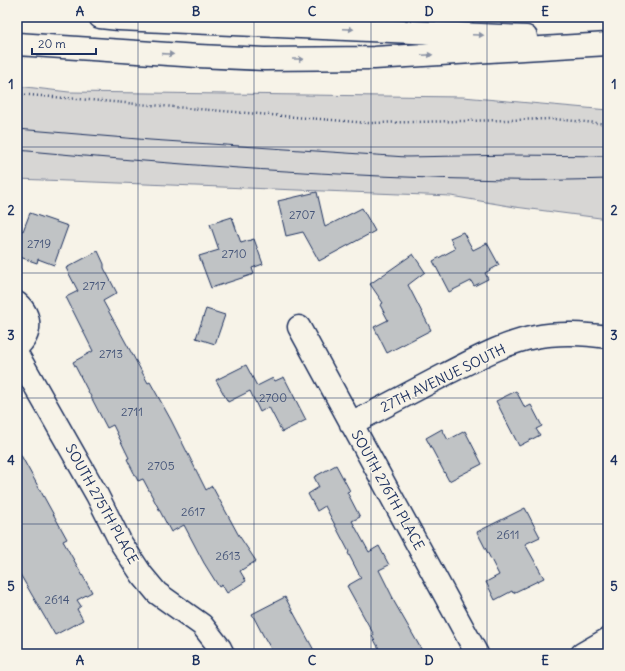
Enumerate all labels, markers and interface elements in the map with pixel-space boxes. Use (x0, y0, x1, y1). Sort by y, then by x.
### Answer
text: A (76, 3, 85, 20)
text: B (192, 3, 201, 20)
text: C (308, 3, 317, 20)
text: D (424, 3, 434, 20)
text: E (541, 3, 549, 20)
one-way arrow (342, 26, 354, 33)
scale bar (32, 30, 96, 56)
one-way arrow (472, 32, 485, 38)
text: 20 m (38, 36, 66, 51)
one-way arrow (162, 51, 175, 57)
one-way arrow (421, 52, 433, 59)
one-way arrow (292, 56, 305, 62)
text: 1 (8, 76, 14, 93)
text: 1 (611, 76, 617, 93)
text: 2 (7, 202, 15, 219)
text: 2 (610, 202, 618, 219)
house number: 2707 (289, 207, 315, 222)
house number: 2719 (27, 236, 51, 251)
house number: 2710 (221, 246, 247, 261)
house number: 2717 (82, 278, 106, 293)
text: 3 (7, 327, 15, 344)
text: 3 (610, 327, 618, 344)
street label: 27TH AVENUE SOUTH (377, 340, 509, 416)
house number: 2713 (99, 346, 123, 361)
house number: 2700 (259, 390, 287, 405)
house number: 2711 (121, 404, 143, 419)
street label: SOUTH 276TH PLACE (348, 427, 428, 553)
street label: SOUTH 275TH PLACE (62, 441, 142, 567)
text: 4 (7, 452, 15, 469)
text: 4 (610, 452, 618, 469)
house number: 2705 (147, 458, 175, 473)
house number: 2617 (181, 504, 205, 519)
house number: 2611 (496, 527, 520, 542)
house number: 2613 (215, 548, 241, 563)
text: 5 (7, 578, 15, 595)
text: 5 (610, 578, 618, 595)
house number: 2614 (44, 592, 70, 607)
text: A (76, 652, 85, 669)
text: B (192, 652, 201, 669)
text: C (308, 652, 317, 669)
text: D (424, 652, 434, 669)
text: E (541, 652, 549, 669)

